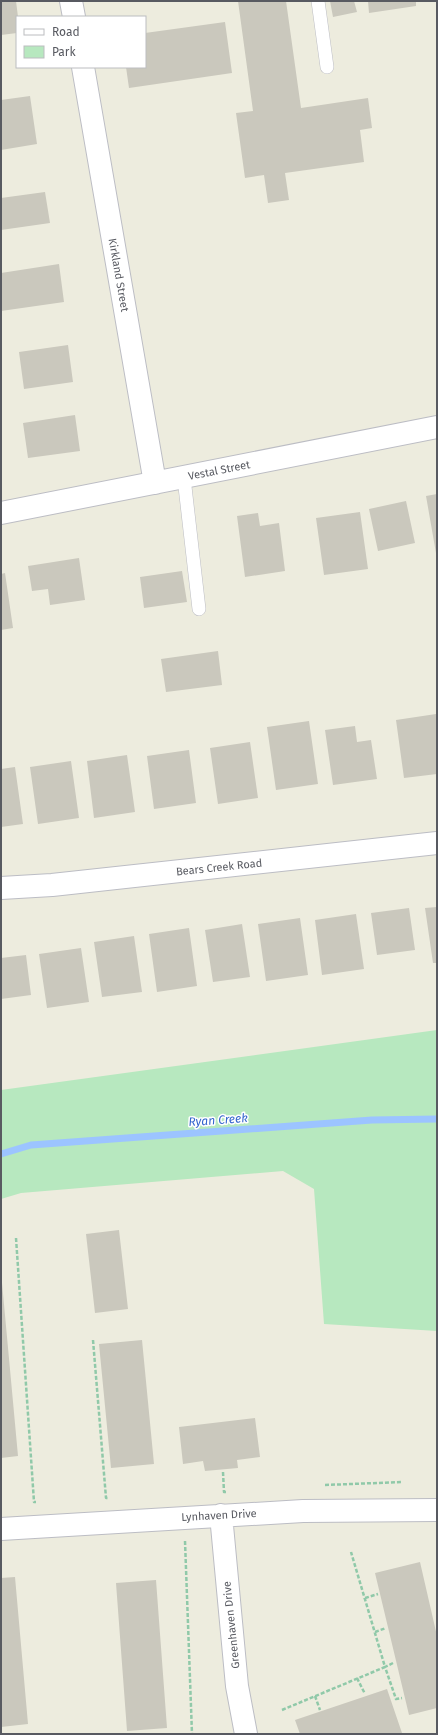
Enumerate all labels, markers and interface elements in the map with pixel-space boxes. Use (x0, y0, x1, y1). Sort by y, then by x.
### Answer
legend (16, 16, 146, 68)
text: Road (52, 25, 80, 39)
text: Park (52, 45, 76, 59)
street label: Kirkland Street (106, 237, 131, 313)
street label: Vestal Street (187, 458, 251, 483)
street label: Bears Creek Road (175, 857, 263, 878)
water label: Ryan Creek (188, 1111, 249, 1129)
street label: Lynhaven Drive (181, 1507, 257, 1524)
street label: Greenhaven Drive (220, 1580, 243, 1669)

